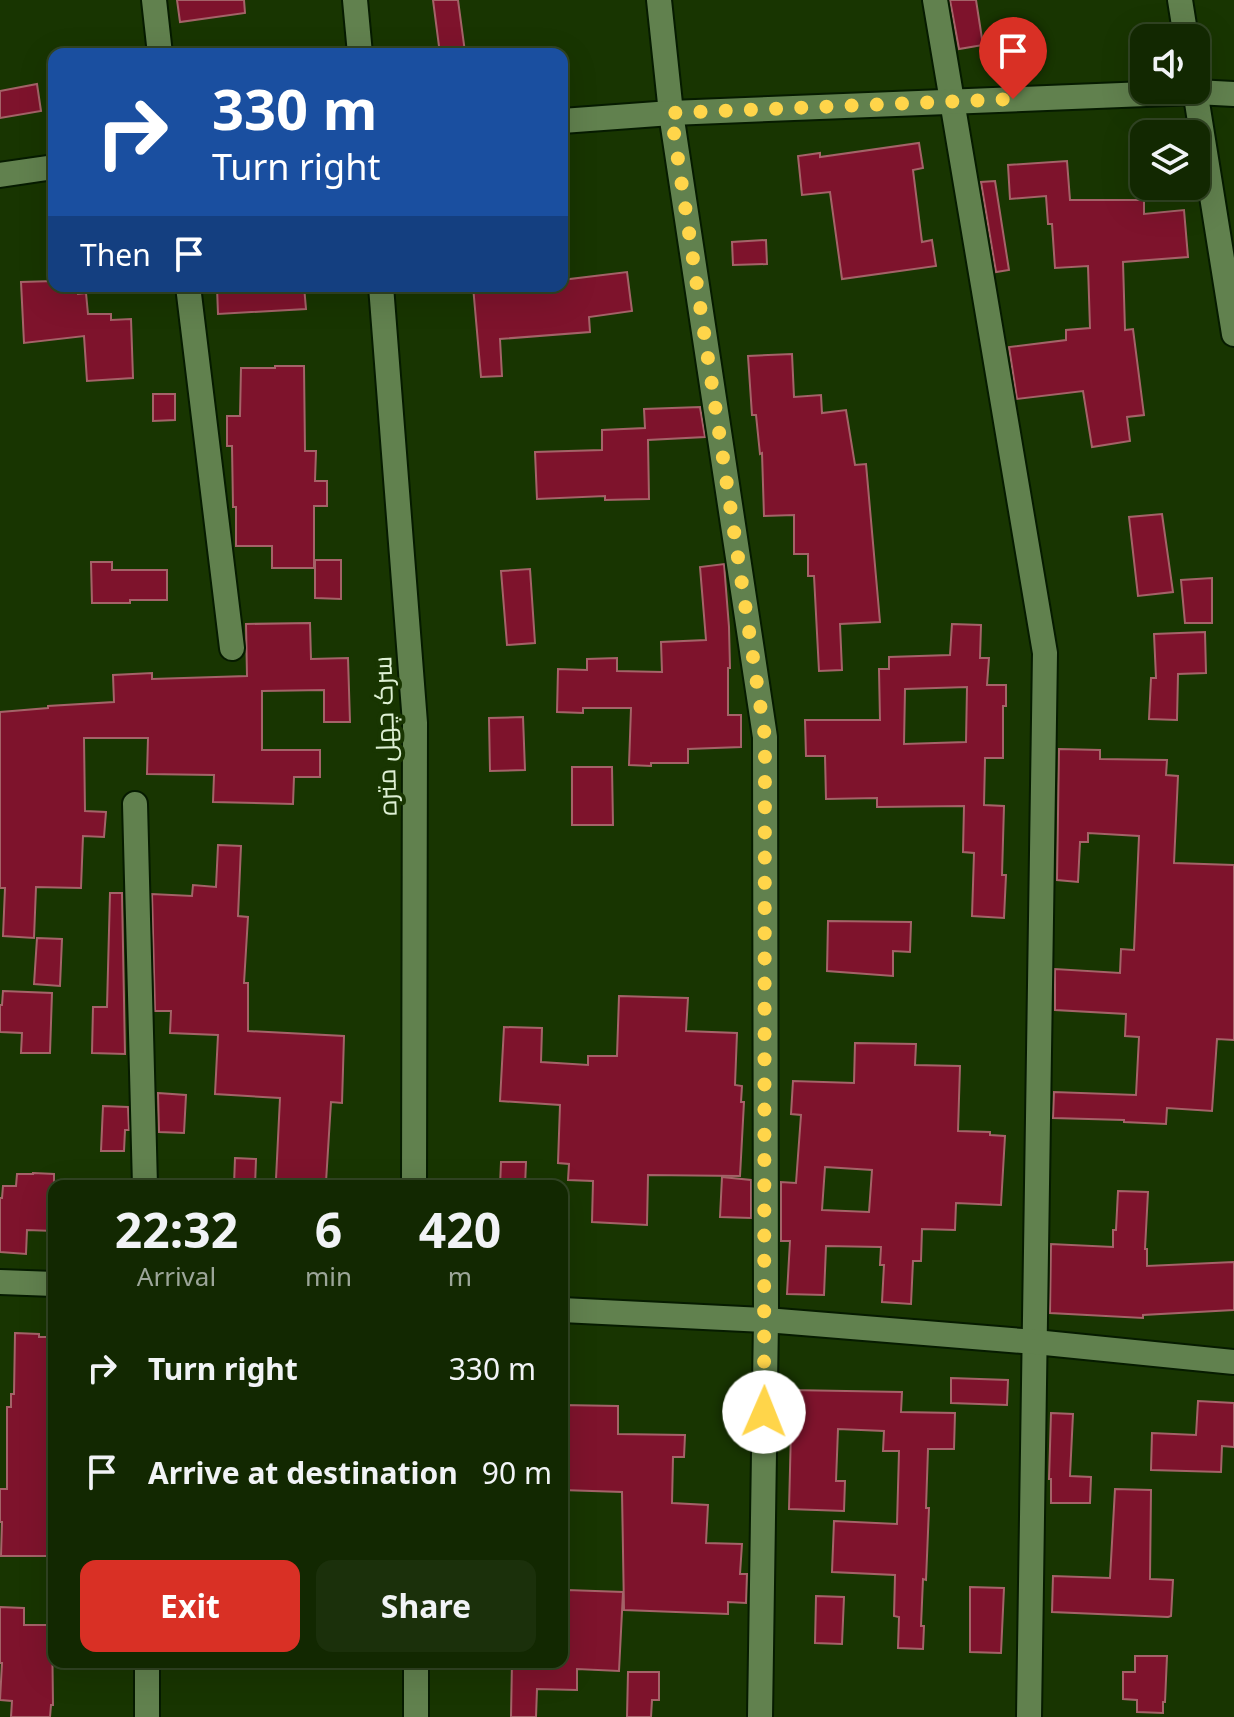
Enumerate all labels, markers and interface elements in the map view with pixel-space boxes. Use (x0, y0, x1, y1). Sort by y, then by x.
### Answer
pin (979, 17, 1047, 99)
map controls (1130, 24, 1210, 200)
button: sound (1130, 24, 1210, 104)
icon: arrive (991, 29, 1035, 73)
text: 330 m (212, 70, 377, 146)
icon: right (80, 80, 184, 184)
button: layers (1130, 120, 1210, 200)
text: Turn right (212, 142, 380, 191)
icon: arrive (167, 232, 211, 276)
text: Then (80, 234, 151, 275)
street label: سرک چهل متره (363, 655, 405, 817)
text: 22:32 (115, 1197, 238, 1262)
text: 6 (315, 1197, 342, 1262)
text: 420 (419, 1197, 501, 1262)
text: Arrival (137, 1258, 216, 1294)
text: min (305, 1258, 352, 1294)
text: m (448, 1258, 472, 1294)
icon: right (80, 1346, 124, 1390)
text: Turn right (148, 1348, 298, 1389)
text: 330 m (449, 1348, 536, 1389)
position arrow (722, 1370, 806, 1454)
icon: arrive (80, 1450, 124, 1494)
text: Arrive at destination (148, 1452, 458, 1493)
text: 90 m (482, 1452, 552, 1493)
button: Exit (80, 1560, 300, 1652)
button: Share (316, 1560, 536, 1652)

